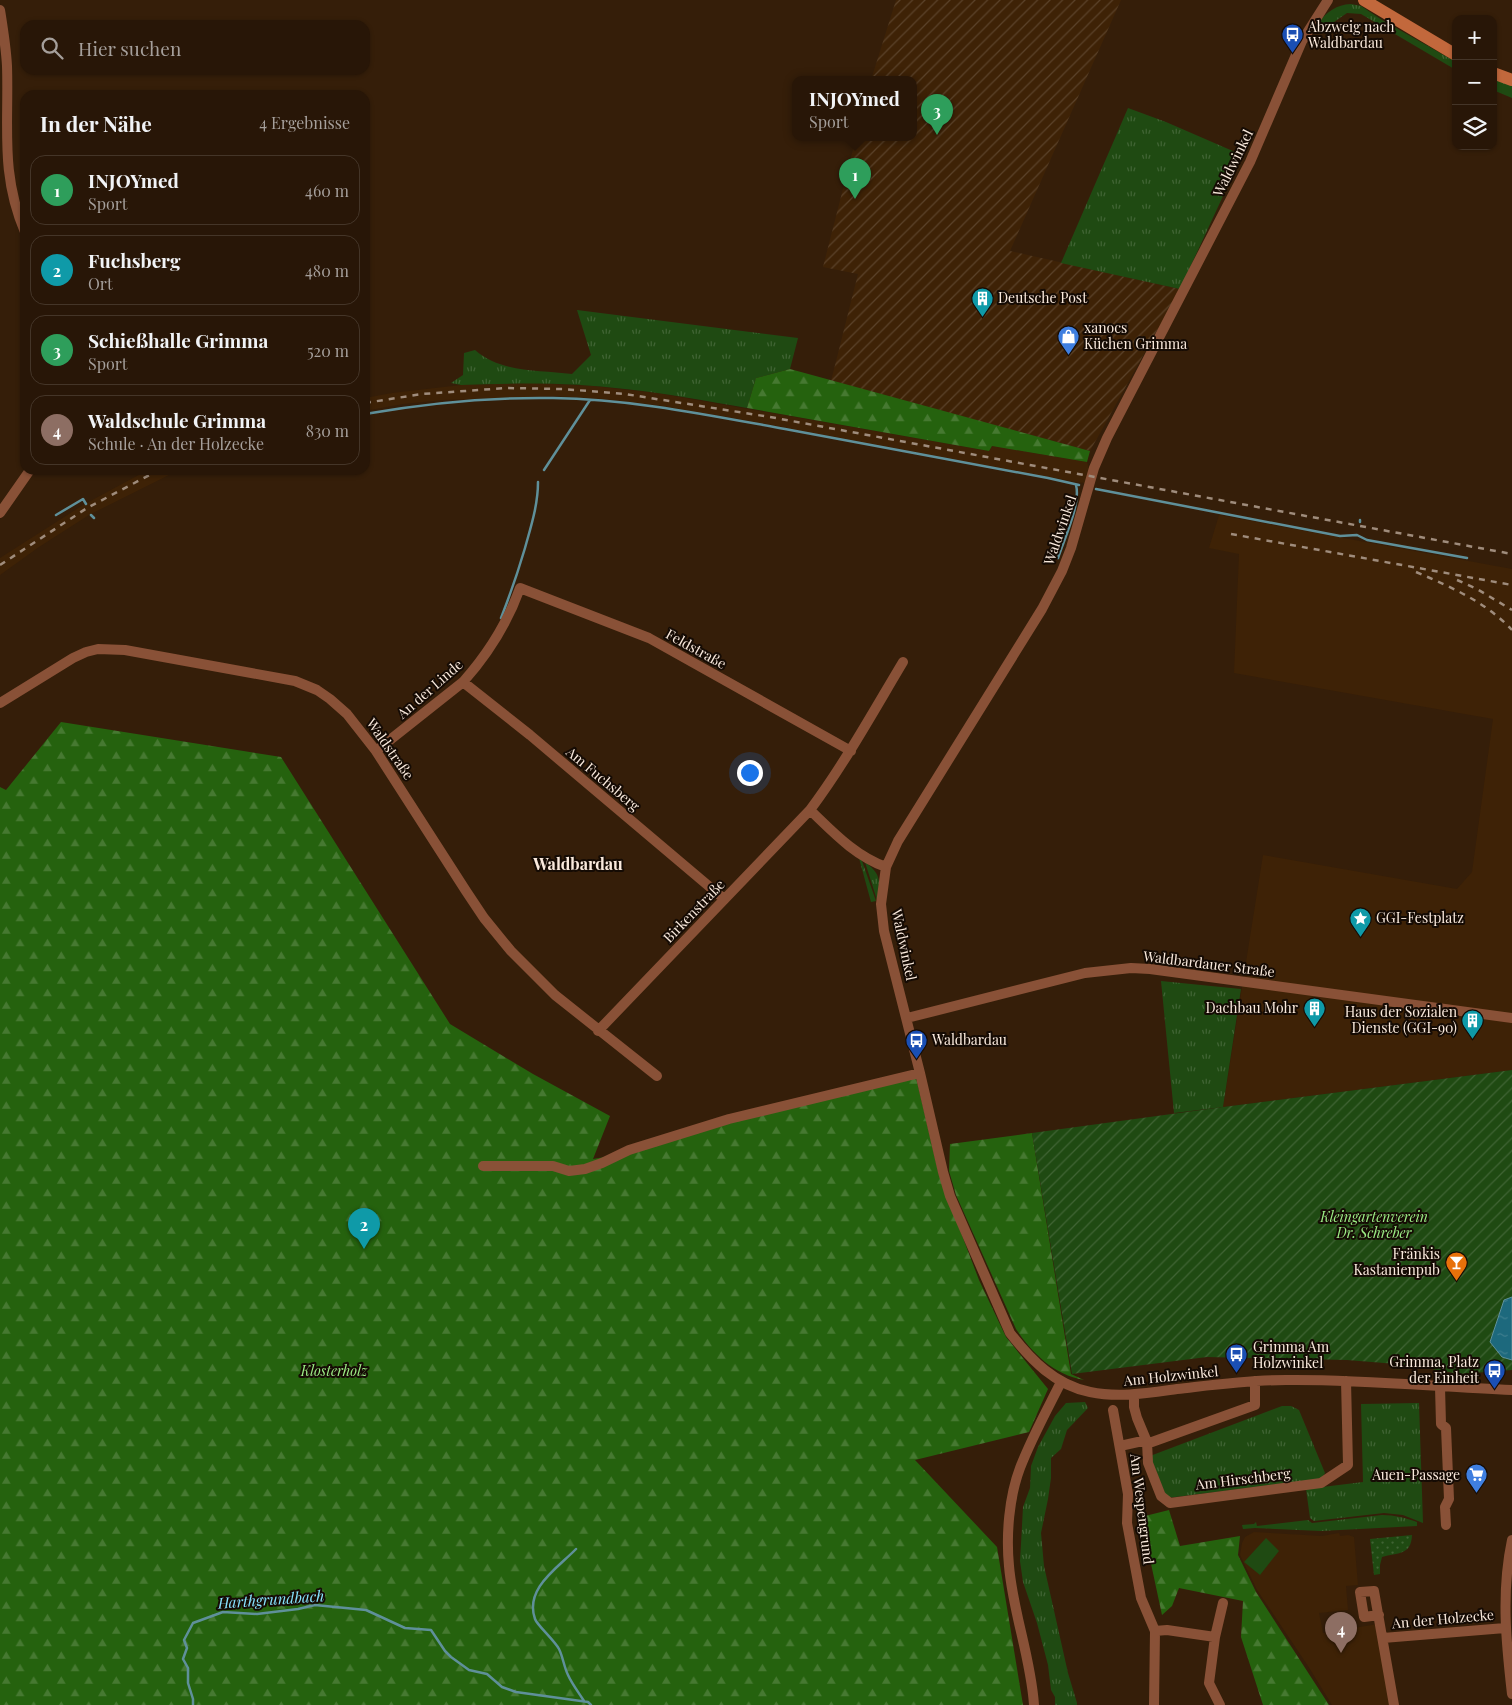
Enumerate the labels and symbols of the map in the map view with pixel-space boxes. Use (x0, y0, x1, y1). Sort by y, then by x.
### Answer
place label: Abzweig nach Waldbardau (1307, 17, 1395, 52)
bus stop icon: Abzweig nach Waldbardau (1280, 23, 1304, 54)
pin: 3 (921, 94, 953, 135)
street label: Waldwinkel (1208, 126, 1257, 200)
pin: 1 (839, 158, 871, 199)
building icon: Deutsche Post (970, 286, 994, 317)
place label: Deutsche Post (998, 288, 1088, 307)
place label: xanocs Küchen Grimma (1084, 318, 1187, 353)
shop icon: xanocs Küchen Grimma (1056, 324, 1080, 355)
street label: Waldwinkel (1038, 492, 1080, 568)
street label: Feldstraße (663, 624, 730, 673)
street label: An der Linde (392, 655, 467, 723)
street label: Waldstraße (362, 714, 418, 783)
street label: Am Fuchsberg (562, 742, 645, 815)
your location (737, 760, 763, 786)
district label: Waldbardau (532, 853, 623, 874)
street label: Birkenstraße (659, 875, 729, 946)
street label: Waldwinkel (887, 906, 921, 982)
place icon: GGI-Festplatz (1348, 906, 1372, 937)
place label: GGI-Festplatz (1376, 908, 1464, 927)
street label: Waldbardauer Straße (1141, 946, 1276, 981)
building icon: Dachbau Mohr (1302, 996, 1326, 1027)
place label: Dachbau Mohr (1206, 998, 1299, 1017)
place label: Haus der Sozialen Dienste (GGI-90) (1345, 1002, 1458, 1037)
building icon: Haus der Sozialen Dienste (GGI-90) (1461, 1008, 1485, 1039)
bus stop icon: Waldbardau (904, 1028, 928, 1059)
place label: Waldbardau (931, 1030, 1007, 1049)
park label: Kleingartenverein Dr. Schreber (1319, 1207, 1428, 1242)
pin: 2 (348, 1208, 380, 1249)
place label: Fränkis Kastanienpub (1354, 1244, 1440, 1279)
bar icon: Fränkis Kastanienpub (1444, 1250, 1468, 1281)
place label: Grimma Am Holzwinkel (1253, 1337, 1330, 1372)
bus stop icon: Grimma Am Holzwinkel (1225, 1343, 1249, 1374)
place label: Grimma, Platz der Einheit (1389, 1352, 1480, 1387)
bus stop icon: Grimma, Platz der Einheit (1483, 1358, 1507, 1389)
park label: Klosterholz (300, 1361, 368, 1380)
street label: Am Holzwinkel (1122, 1361, 1219, 1390)
street label: Am Wespengrund (1126, 1452, 1159, 1565)
street label: Am Hirschberg (1193, 1463, 1292, 1494)
supermarket icon: Auen-Passage (1464, 1463, 1488, 1494)
place label: Auen-Passage (1371, 1465, 1460, 1484)
water label: Harthgrundbach (216, 1585, 325, 1613)
street label: An der Holzecke (1390, 1605, 1495, 1633)
pin: 4 (1325, 1612, 1357, 1653)

